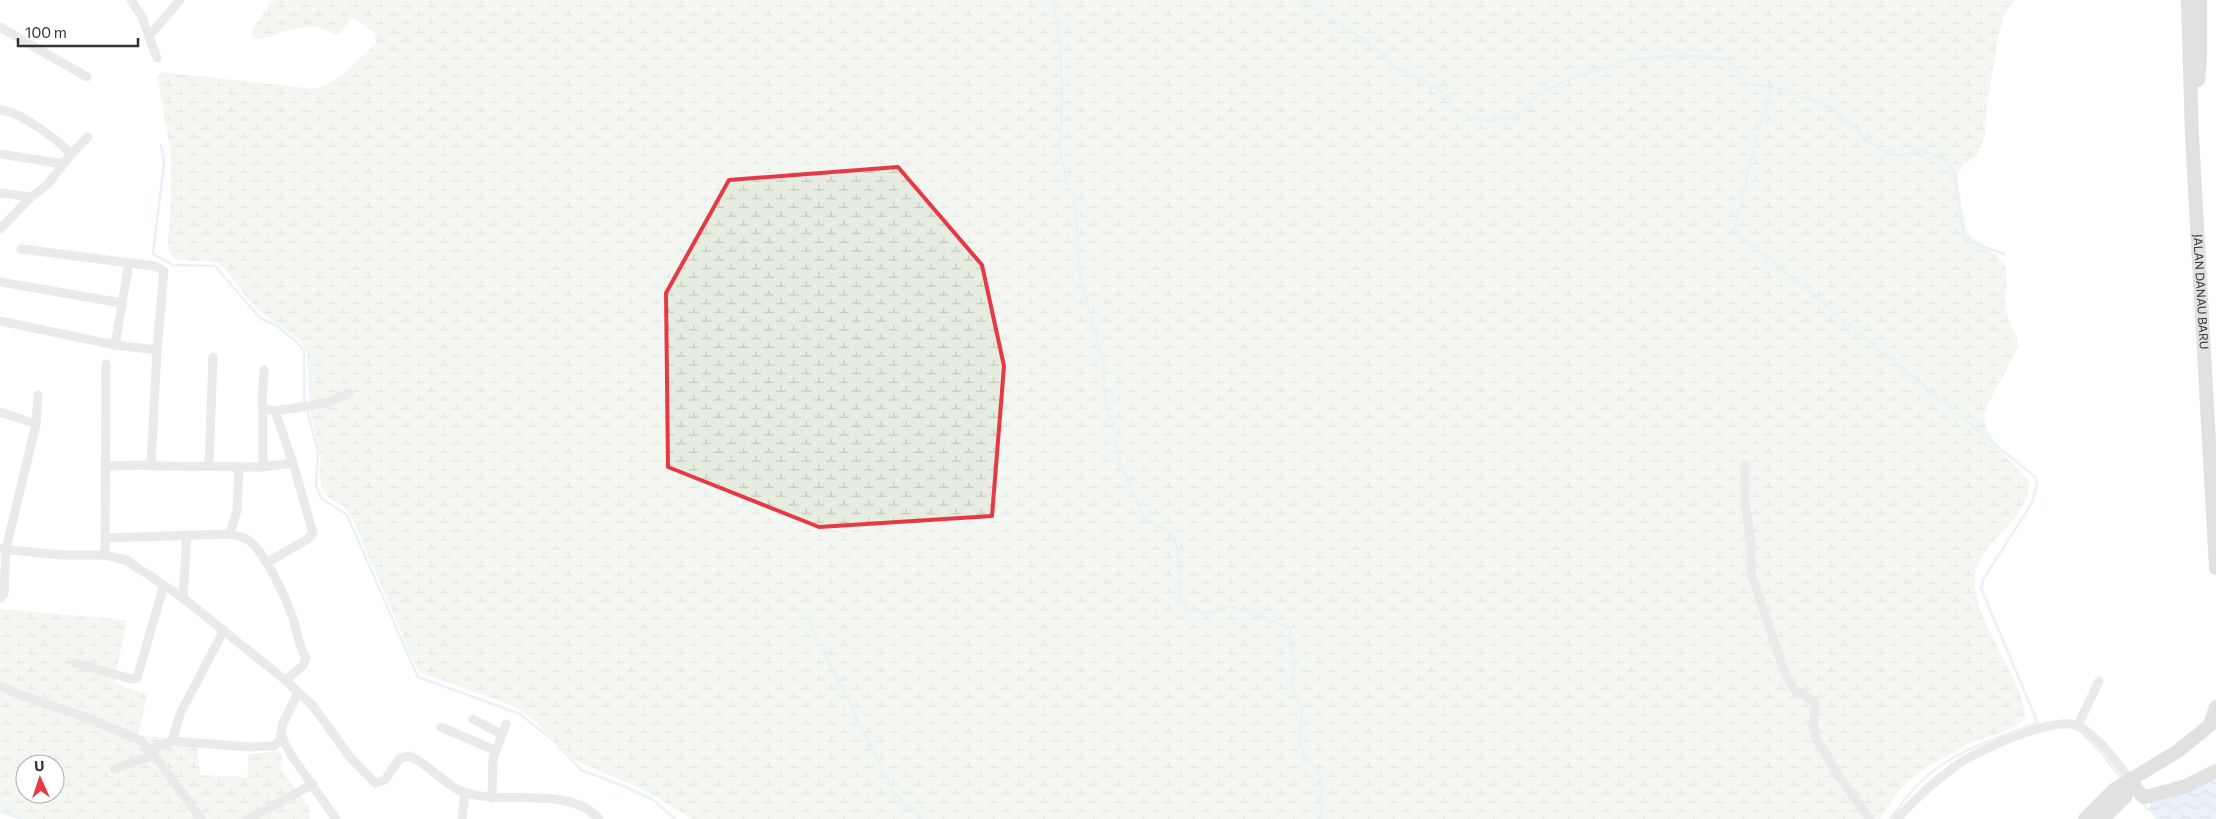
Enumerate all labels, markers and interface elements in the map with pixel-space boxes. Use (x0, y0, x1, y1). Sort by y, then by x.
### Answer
scale bar (18, 15, 138, 47)
text: 100 m (25, 23, 67, 41)
street label: JALAN DANAU BARU (2190, 233, 2212, 350)
north arrow (15, 754, 65, 804)
text: U (34, 757, 45, 774)

